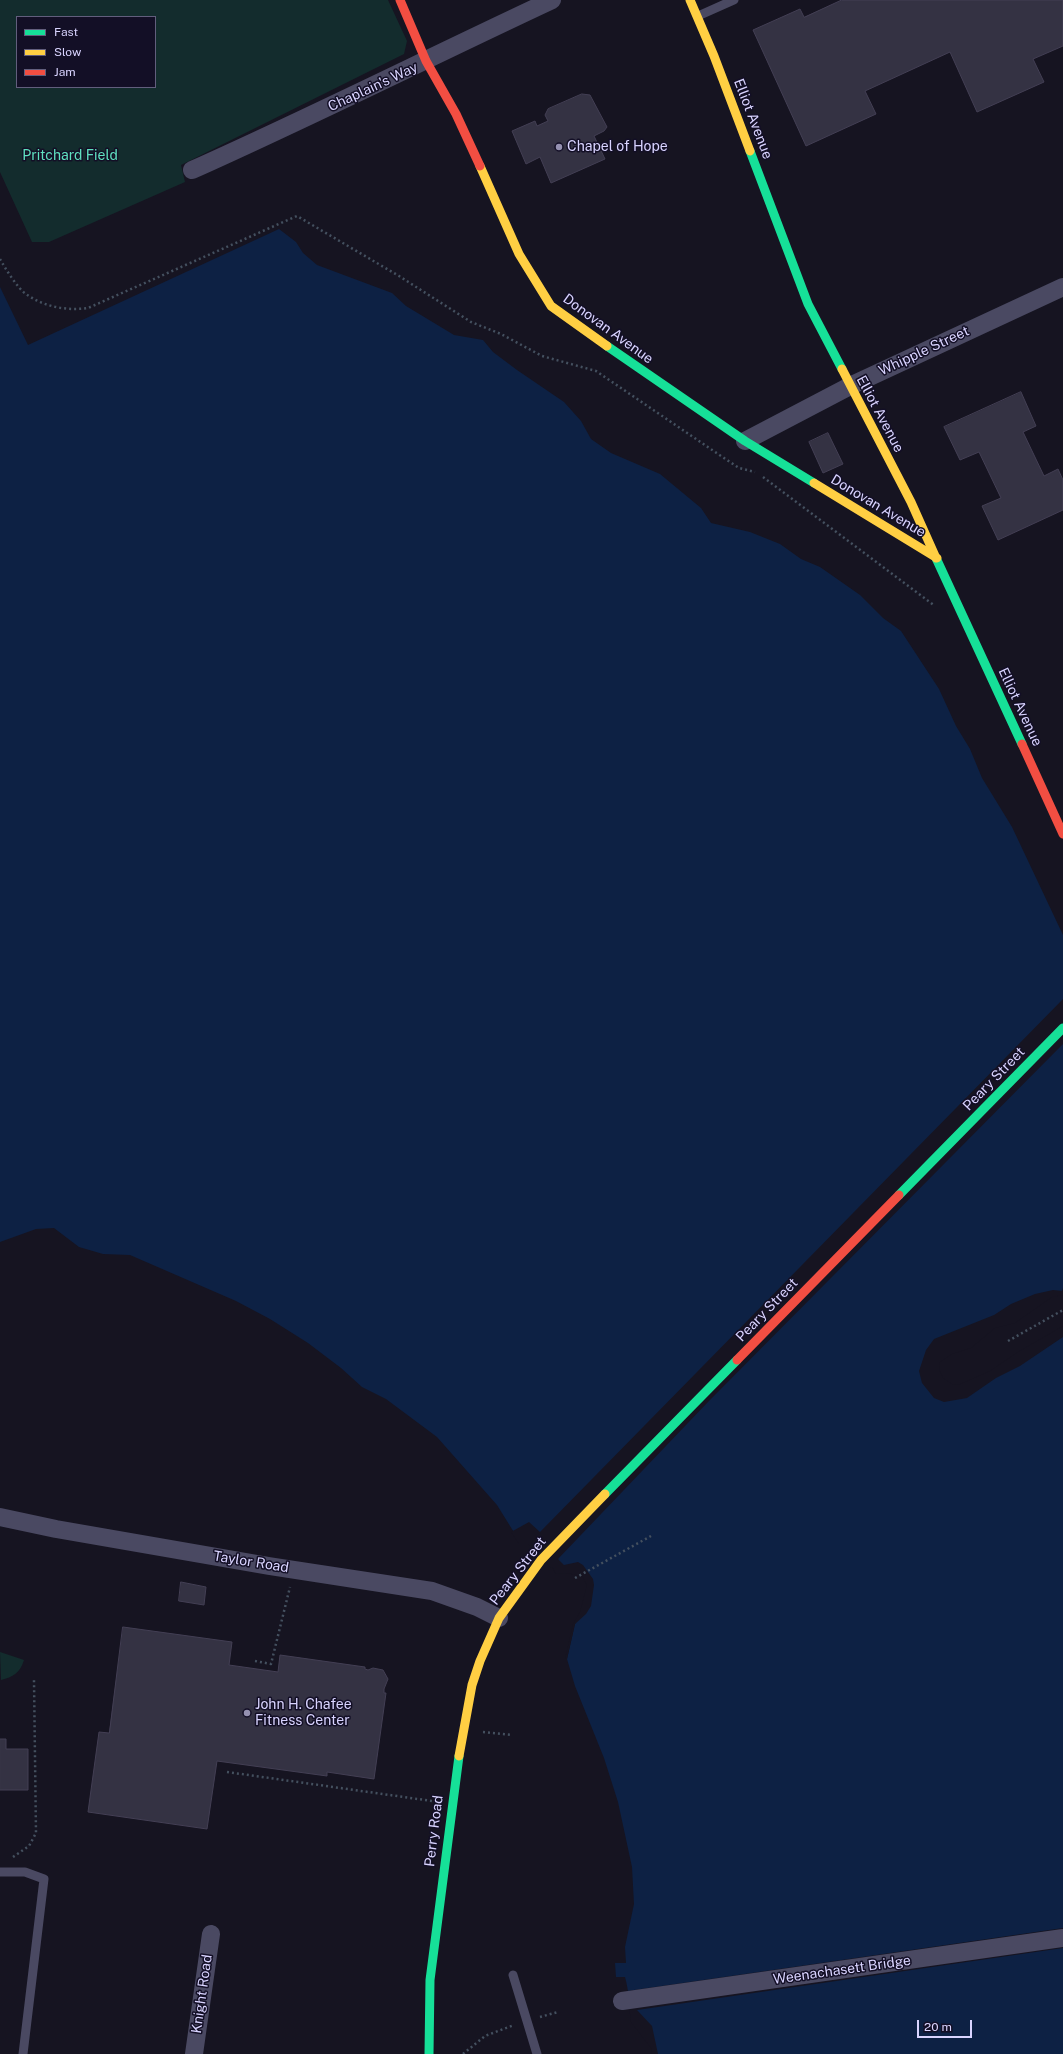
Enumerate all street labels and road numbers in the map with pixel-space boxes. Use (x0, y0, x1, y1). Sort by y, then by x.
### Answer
street label: Chaplain's Way (325, 59, 421, 115)
street label: Elliot Avenue (730, 76, 776, 162)
street label: Donovan Avenue (560, 291, 656, 367)
street label: Whipple Street (876, 323, 972, 379)
street label: Elliot Avenue (853, 373, 907, 455)
street label: Donovan Avenue (828, 471, 928, 541)
street label: Elliot Avenue (994, 665, 1046, 749)
street label: Peary Street (960, 1044, 1028, 1114)
street label: Peary Street (733, 1275, 801, 1345)
street label: Peary Street (486, 1534, 550, 1608)
street label: Taylor Road (212, 1548, 290, 1576)
street label: Perry Road (421, 1794, 447, 1868)
street label: Weenachasett Bridge (772, 1952, 912, 1988)
street label: Knight Road (188, 1953, 216, 2035)

